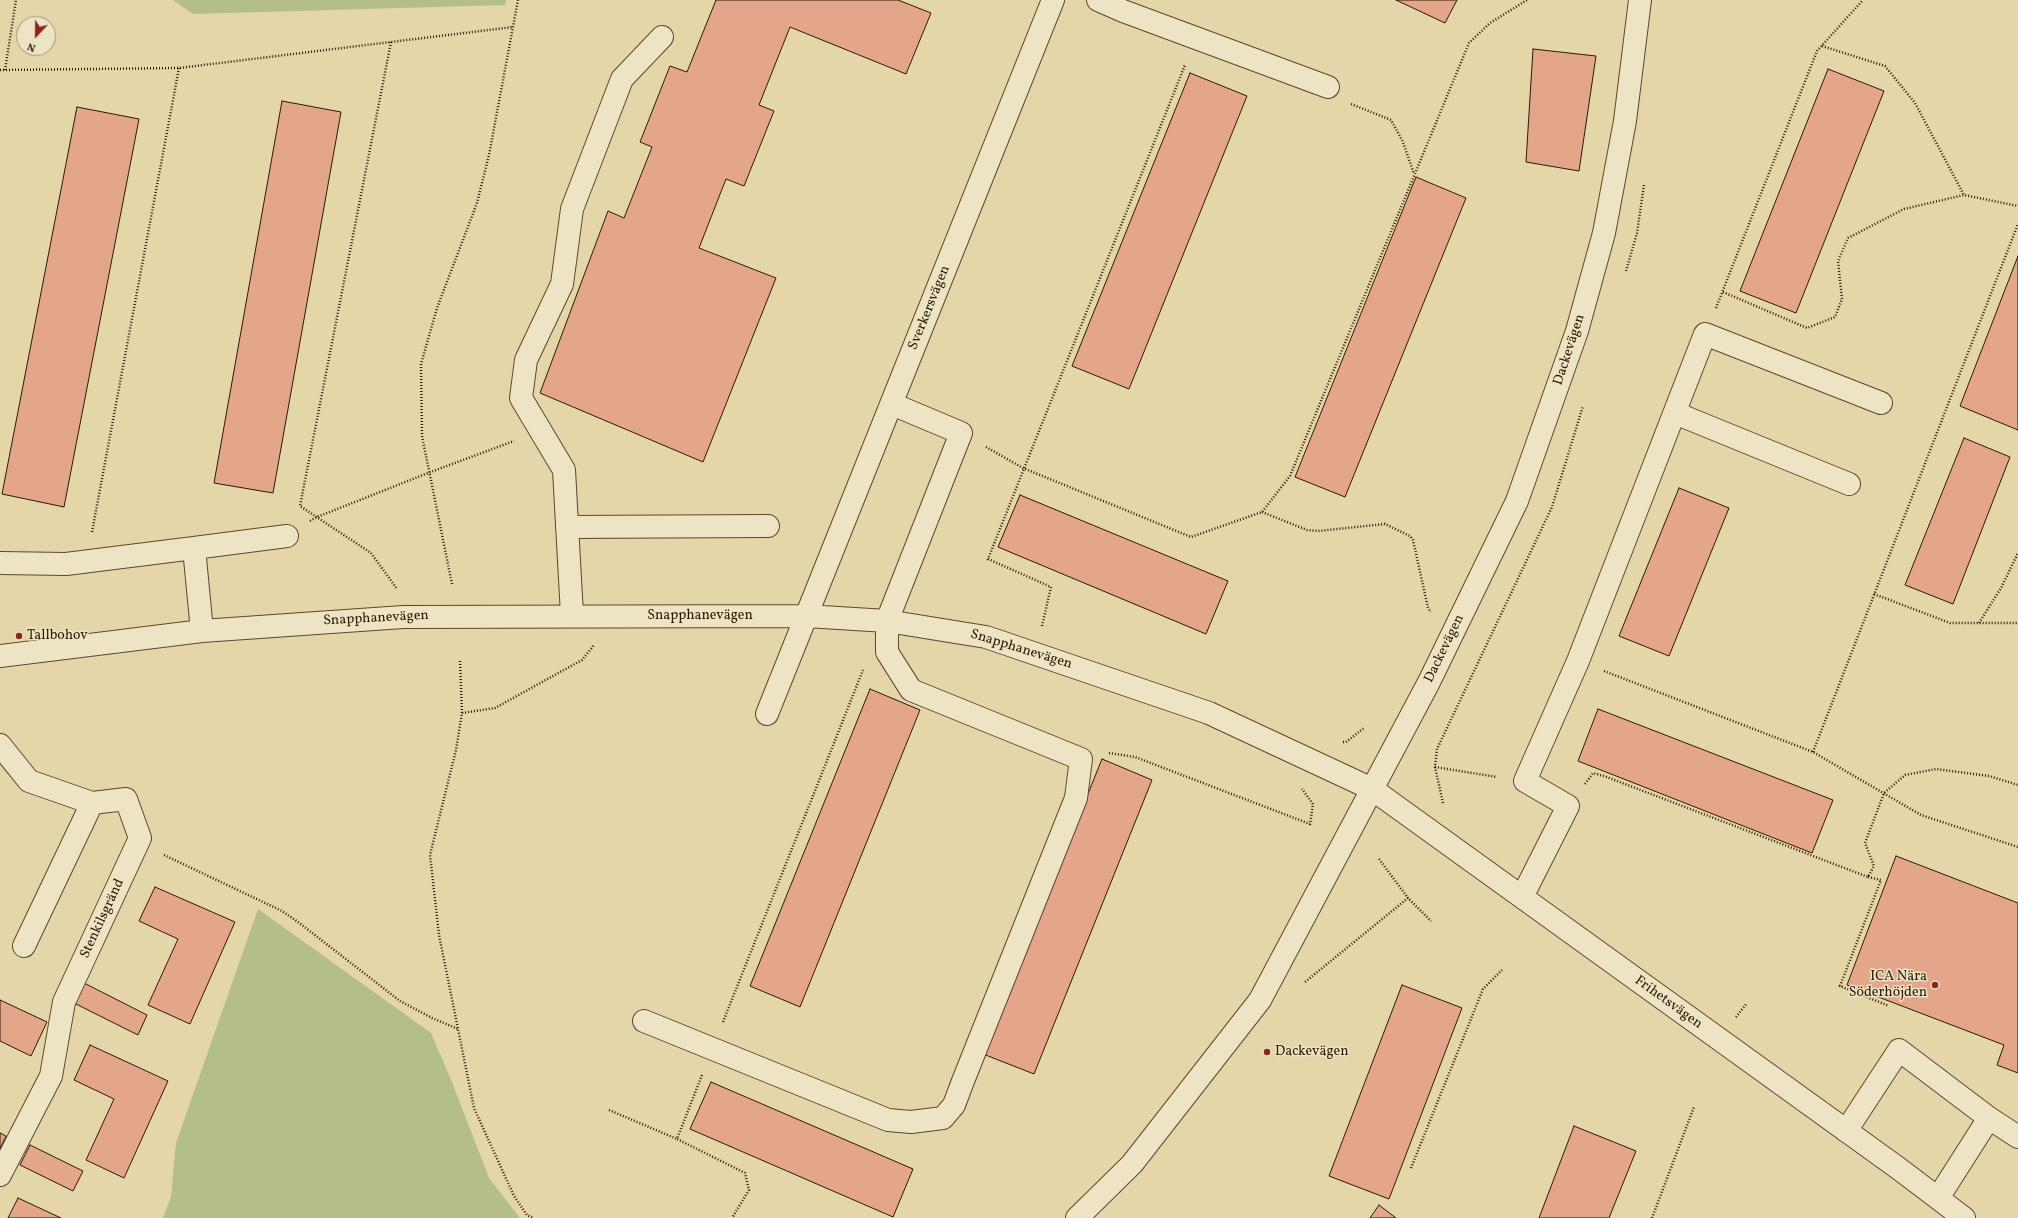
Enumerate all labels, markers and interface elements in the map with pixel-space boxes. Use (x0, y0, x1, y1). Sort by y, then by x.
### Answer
north arrow (16, 16, 56, 56)
text: N (25, 38, 38, 55)
street label: Sverkersvägen (905, 263, 955, 353)
street label: Dackevägen (1551, 312, 1589, 388)
street label: Snapphanevägen (323, 608, 429, 630)
street label: Snapphanevägen (647, 608, 753, 624)
street label: Dackevägen (1421, 612, 1469, 686)
street label: Snapphanevägen (968, 627, 1074, 673)
place label: Tallbohov (27, 628, 88, 644)
marker: Tallbohov (14, 631, 24, 641)
street label: Stenkilsgränd (77, 877, 129, 961)
place label: ICA Nära Söderhöjden (1849, 969, 1927, 1002)
street label: Frihetsvägen (1631, 973, 1705, 1033)
marker: ICA Nära Söderhöjden (1930, 980, 1940, 990)
place label: Dackevägen (1275, 1044, 1349, 1060)
marker: Dackevägen (1262, 1047, 1272, 1057)

